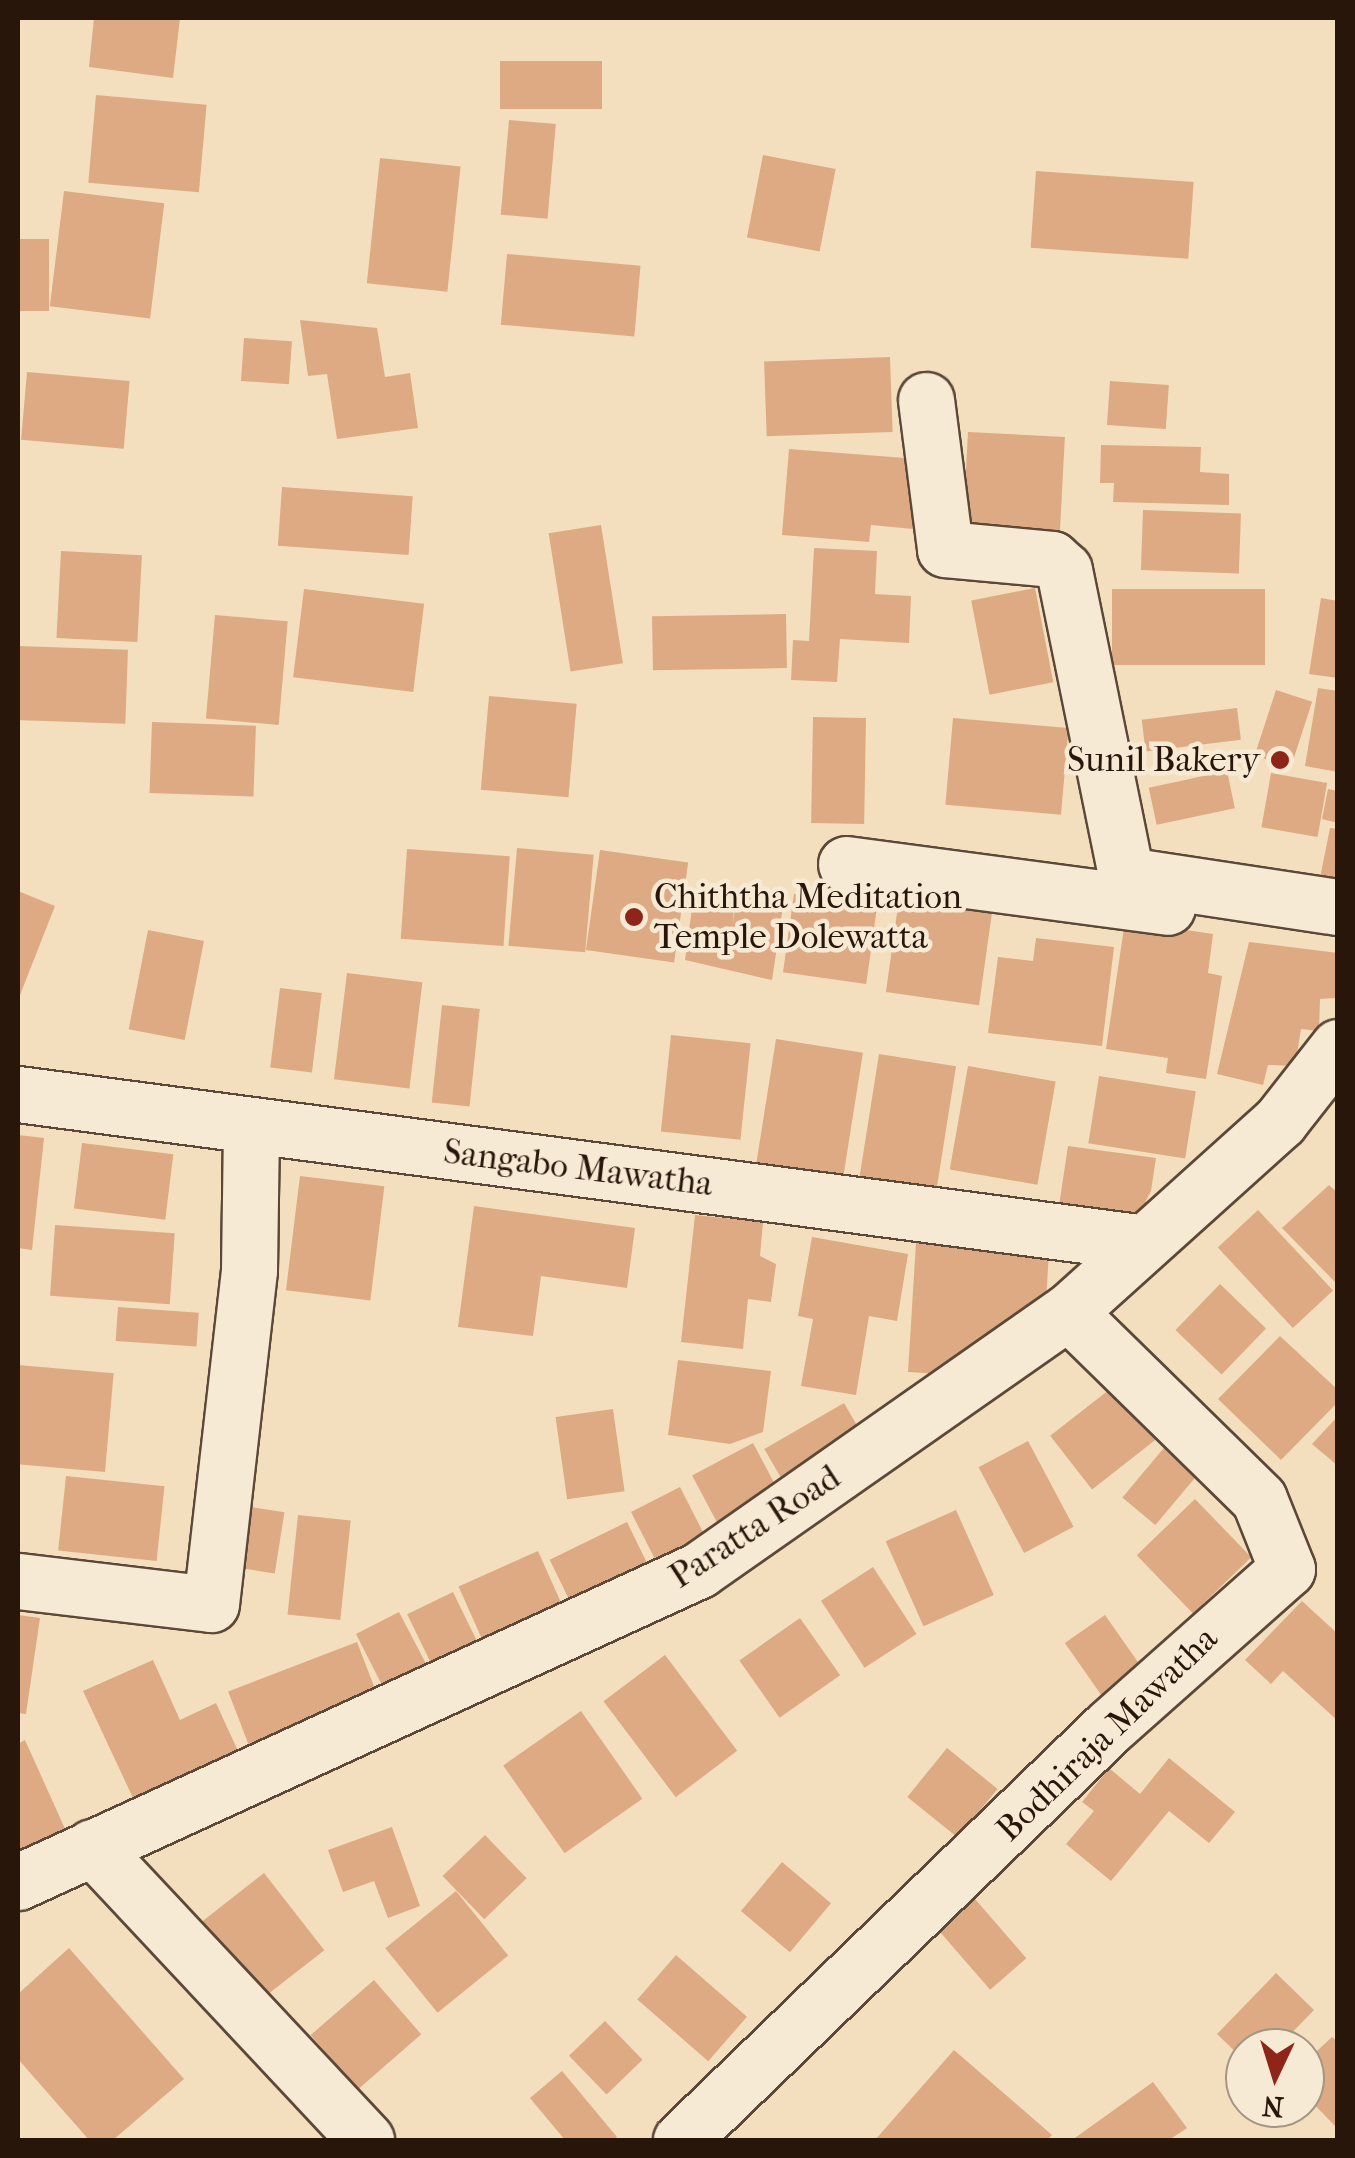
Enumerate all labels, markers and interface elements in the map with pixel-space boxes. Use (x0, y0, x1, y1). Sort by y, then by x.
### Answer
place label: Sunil Bakery (1067, 739, 1260, 781)
marker: Sunil Bakery (1269, 749, 1291, 771)
place label: Chiththa Meditation Temple Dolewatta (654, 876, 962, 958)
marker: Chiththa Meditation Temple Dolewatta (623, 906, 645, 928)
street label: Sangabo Mawatha (441, 1131, 715, 1205)
street label: Paratta Road (662, 1456, 848, 1598)
street label: Bodhiraja Mawatha (988, 1618, 1226, 1850)
north arrow (1225, 2028, 1325, 2128)
text: N (1261, 2089, 1285, 2124)

